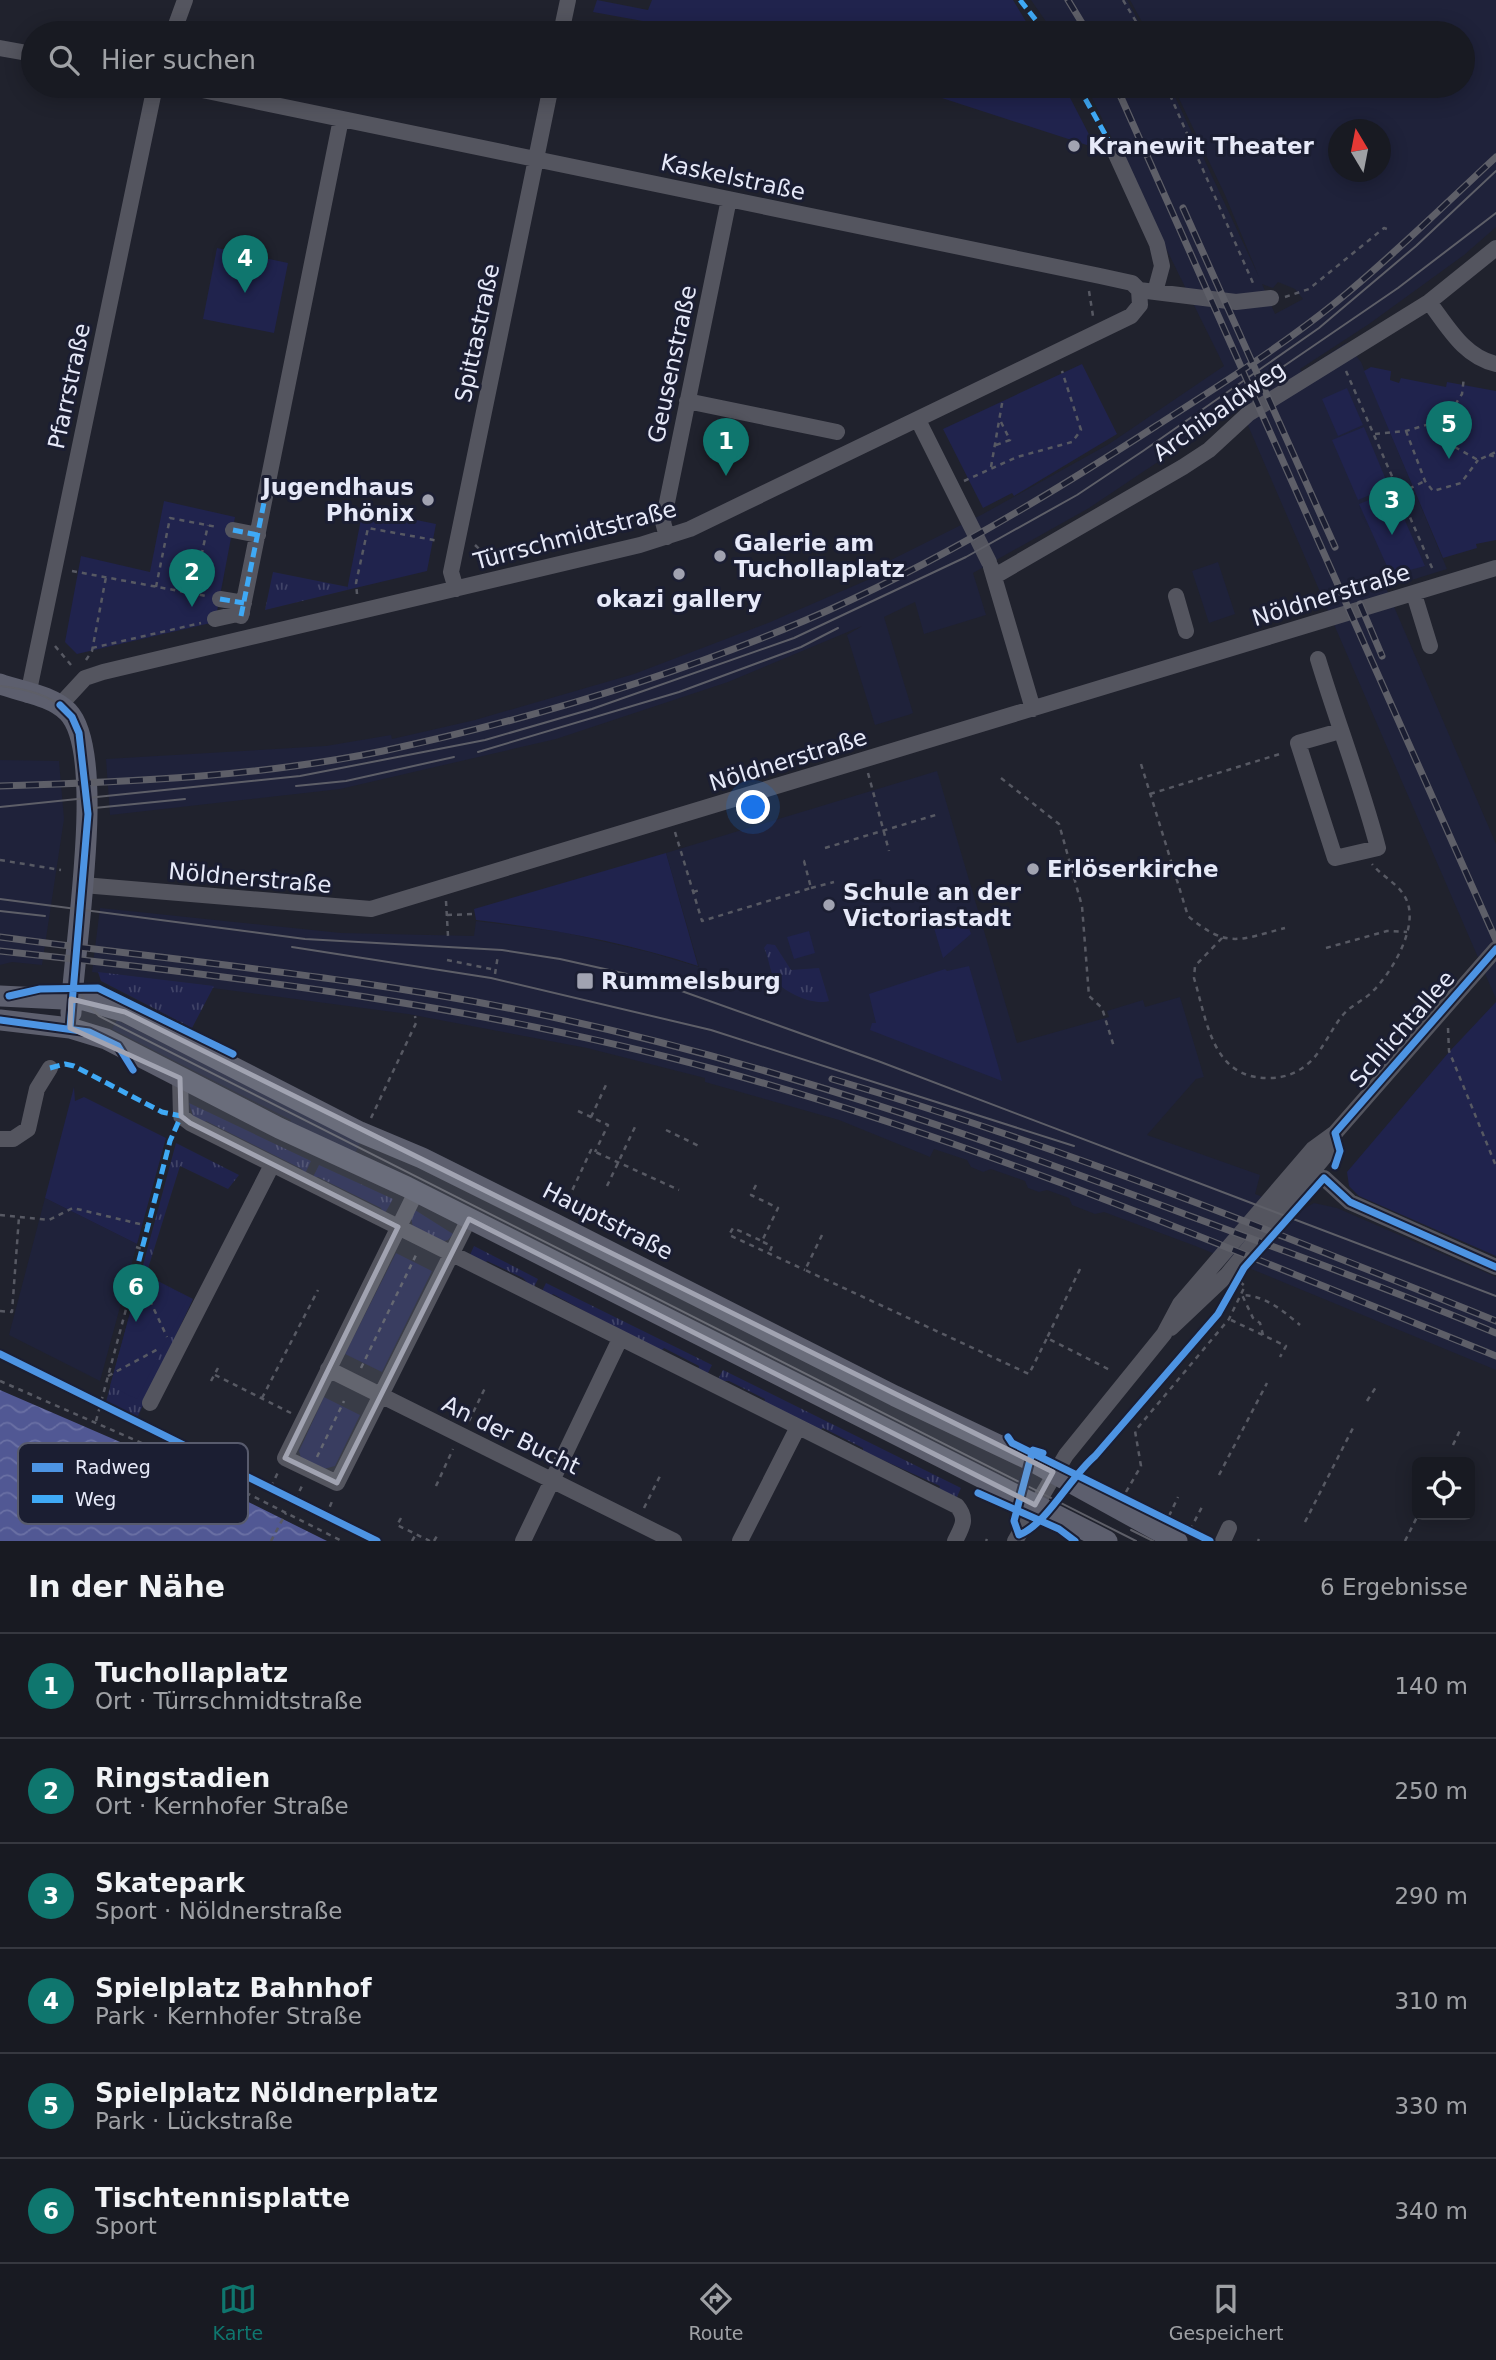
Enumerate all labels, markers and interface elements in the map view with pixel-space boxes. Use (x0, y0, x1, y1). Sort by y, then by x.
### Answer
search box (21, 21, 1475, 98)
icon: search (45, 41, 83, 79)
text: Hier suchen (101, 45, 256, 75)
north arrow (1328, 119, 1391, 182)
place label: Kranewit Theater (1088, 133, 1315, 159)
marker: Kranewit Theater (1066, 138, 1082, 154)
street label: Kaskelstraße (658, 149, 808, 205)
pin: 4 (222, 235, 268, 293)
street label: Spittastraße (450, 261, 504, 405)
street label: Geusenstraße (643, 283, 701, 445)
street label: Pfarrstraße (43, 321, 95, 451)
street label: Archibaldweg (1148, 356, 1290, 466)
pin: 5 (1426, 401, 1472, 459)
pin: 1 (703, 418, 749, 476)
place label: Jugendhaus Phönix (260, 474, 414, 526)
pin: 3 (1369, 477, 1415, 535)
marker: Jugendhaus Phönix (420, 492, 436, 508)
street label: Türrschmidtstraße (470, 495, 679, 575)
place label: Galerie am Tuchollaplatz (734, 530, 905, 582)
marker: Galerie am Tuchollaplatz (712, 548, 728, 564)
pin: 2 (169, 549, 215, 607)
street label: Nöldnerstraße (1249, 559, 1413, 631)
marker: okazi gallery (671, 566, 687, 582)
place label: okazi gallery (596, 586, 762, 612)
street label: Nöldnerstraße (706, 724, 870, 796)
your location (736, 790, 770, 824)
place label: Erlöserkirche (1047, 856, 1219, 882)
street label: Nöldnerstraße (167, 858, 333, 898)
marker: Erlöserkirche (1025, 861, 1041, 877)
place label: Schule an der Victoriastadt (843, 879, 1021, 931)
marker: Schule an der Victoriastadt (821, 897, 837, 913)
street label: Schlichtallee (1344, 965, 1460, 1093)
place label: Rummelsburg (601, 968, 781, 994)
marker: Rummelsburg (575, 971, 595, 991)
street label: Hauptstraße (538, 1177, 678, 1265)
pin: 6 (113, 1264, 159, 1322)
street label: An der Bucht (438, 1390, 584, 1480)
legend (18, 1443, 248, 1524)
text: Radweg (75, 1456, 151, 1478)
map controls (1412, 1457, 1475, 1520)
button: locate (1412, 1457, 1475, 1520)
text: Weg (75, 1488, 116, 1510)
text: In der Nähe (28, 1569, 225, 1604)
text: 6 Ergebnisse (1320, 1574, 1468, 1600)
text: Tuchollaplatz (95, 1658, 288, 1688)
text: 1 (43, 1673, 59, 1699)
text: 140 m (1394, 1673, 1468, 1699)
text: Ort · Türrschmidtstraße (95, 1688, 362, 1714)
text: Ringstadien (95, 1763, 270, 1793)
text: 2 (43, 1778, 59, 1804)
text: 250 m (1394, 1778, 1468, 1804)
text: Ort · Kernhofer Straße (95, 1793, 349, 1819)
text: Skatepark (95, 1868, 245, 1898)
text: 3 (43, 1883, 59, 1909)
text: 290 m (1394, 1883, 1468, 1909)
text: Sport · Nöldnerstraße (95, 1898, 342, 1924)
text: Spielplatz Bahnhof (95, 1973, 372, 2003)
text: 4 (43, 1988, 59, 2014)
text: 310 m (1394, 1988, 1468, 2014)
text: Park · Kernhofer Straße (95, 2003, 362, 2029)
text: Spielplatz Nöldnerplatz (95, 2078, 438, 2108)
text: 5 (43, 2093, 59, 2119)
text: 330 m (1394, 2093, 1468, 2119)
text: Park · Lückstraße (95, 2108, 293, 2134)
text: Tischtennisplatte (95, 2183, 350, 2213)
text: 6 (43, 2198, 59, 2224)
text: 340 m (1394, 2198, 1468, 2224)
text: Sport (95, 2213, 157, 2239)
tab: Karte (213, 2280, 263, 2344)
tab: Route (688, 2280, 744, 2344)
tab: Gespeichert (1169, 2280, 1283, 2344)

